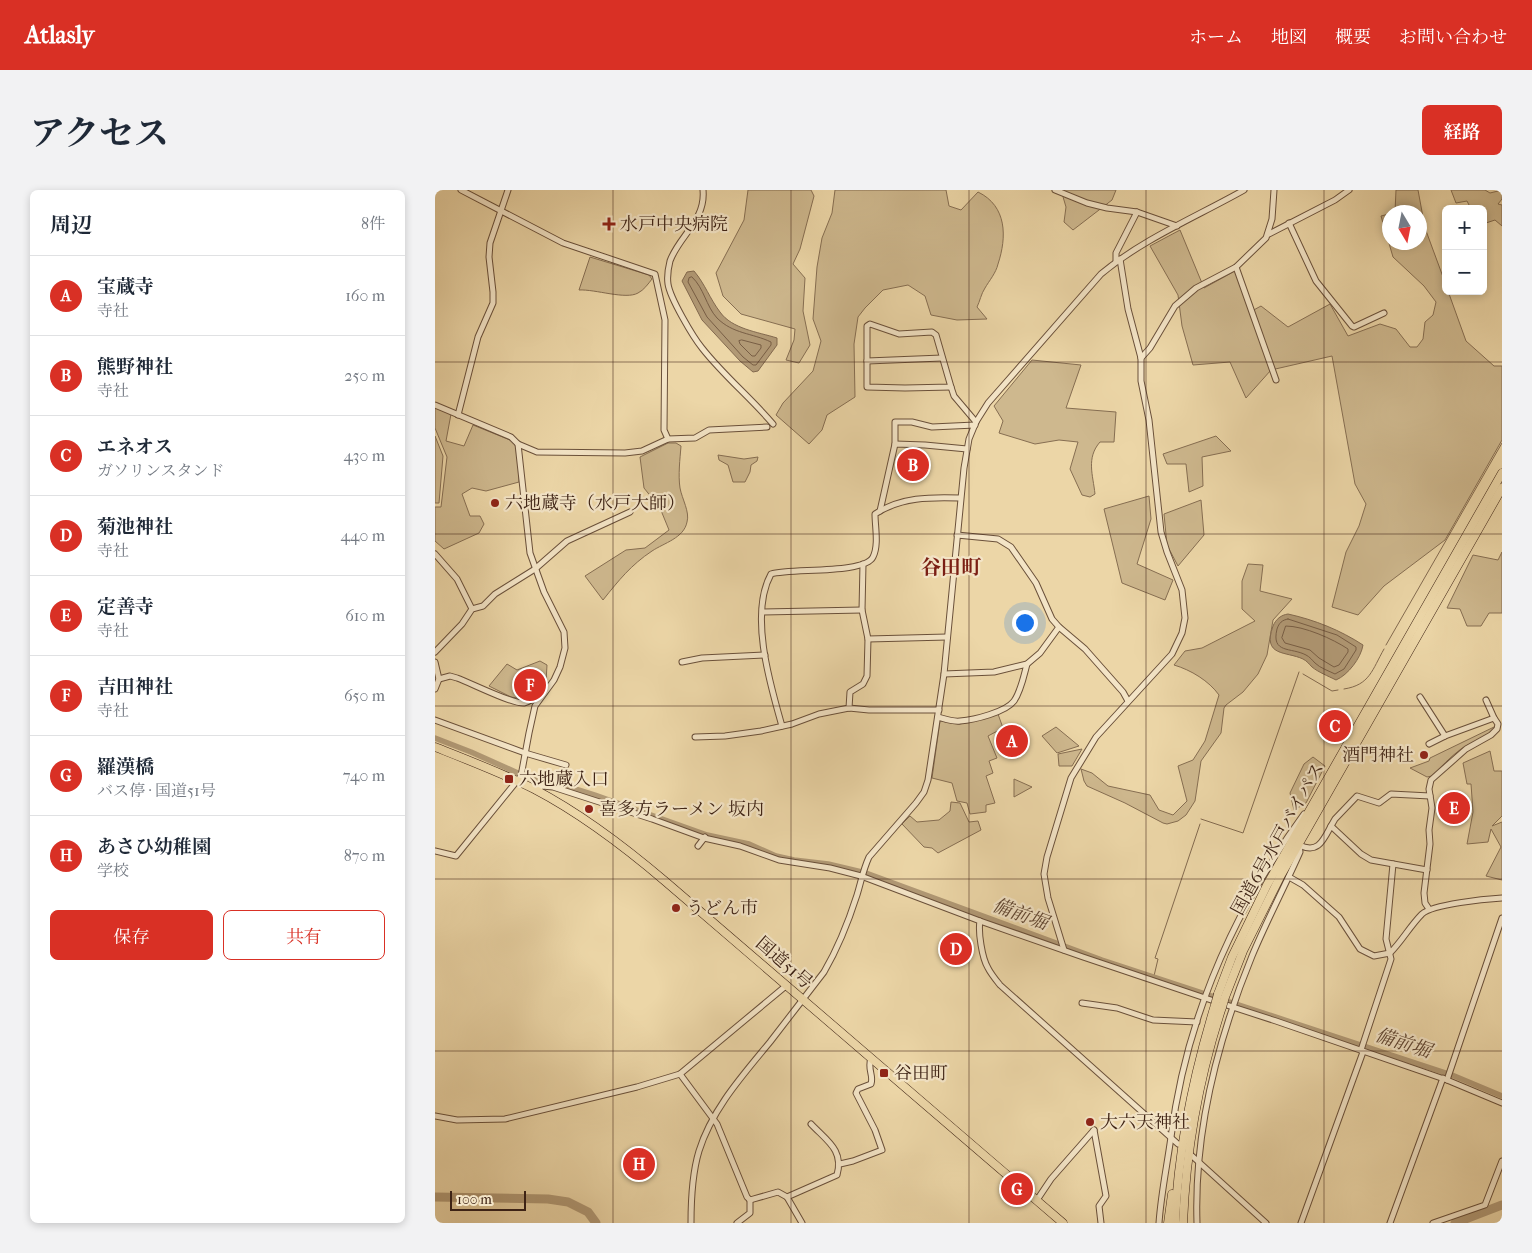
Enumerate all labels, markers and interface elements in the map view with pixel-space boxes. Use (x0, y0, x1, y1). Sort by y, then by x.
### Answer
text: Atlasly (25, 21, 94, 49)
text: ホーム (1189, 27, 1243, 48)
text: 地図 (1271, 27, 1307, 48)
text: 概要 (1335, 27, 1371, 48)
text: お問い合わせ (1399, 27, 1507, 48)
button: 経路 (1422, 105, 1502, 155)
text: アクセス (30, 113, 169, 154)
north arrow (1382, 205, 1427, 250)
map controls (1442, 205, 1487, 295)
button: + (1442, 205, 1487, 250)
text: 周辺 (50, 213, 92, 237)
text: 8件 (361, 214, 385, 233)
place label: 水戸中央病院 (620, 214, 728, 235)
marker: 水戸中央病院 (602, 217, 616, 231)
button: − (1442, 250, 1487, 295)
text: 宝蔵寺 (97, 276, 154, 298)
text: A (61, 286, 71, 305)
text: 160 m (345, 286, 385, 305)
text: 寺社 (97, 301, 129, 320)
text: 熊野神社 (97, 356, 173, 378)
text: B (61, 366, 71, 385)
text: 250 m (344, 366, 385, 385)
text: 寺社 (97, 381, 129, 400)
text: エネオス (97, 436, 173, 458)
text: C (61, 446, 71, 465)
text: 430 m (343, 446, 385, 465)
pin: B (897, 446, 929, 484)
text: ガソリンスタンド (97, 461, 225, 480)
place label: 六地蔵寺（水戸大師） (505, 493, 685, 514)
marker: 六地蔵寺（水戸大師） (489, 497, 501, 509)
text: 菊池神社 (97, 516, 173, 538)
text: D (60, 526, 72, 545)
text: 440 m (340, 526, 385, 545)
text: 寺社 (97, 541, 129, 560)
district label: 谷田町 (921, 556, 982, 579)
text: 定善寺 (97, 596, 154, 618)
text: E (61, 606, 71, 625)
text: 610 m (345, 606, 385, 625)
your location (1012, 610, 1038, 636)
text: 寺社 (97, 621, 129, 640)
pin: F (514, 666, 546, 704)
text: 吉田神社 (97, 676, 173, 698)
text: F (62, 686, 70, 705)
text: 650 m (344, 686, 385, 705)
text: 寺社 (97, 701, 129, 720)
pin: C (1319, 707, 1351, 745)
pin: A (996, 722, 1028, 760)
place label: 酒門神社 (1342, 745, 1414, 766)
marker: 酒門神社 (1418, 749, 1430, 761)
text: 羅漢橋 (97, 756, 154, 778)
street label: 国道6号水戸バイパス (1227, 759, 1329, 919)
text: G (60, 766, 72, 785)
text: 740 m (343, 766, 385, 785)
place label: 六地蔵入口 (519, 769, 609, 790)
marker: 六地蔵入口 (503, 773, 515, 785)
text: バス停 · 国道51号 (97, 781, 216, 800)
pin: E (1438, 789, 1470, 827)
place label: 喜多方ラーメン 坂内 (599, 799, 764, 820)
marker: 喜多方ラーメン 坂内 (583, 803, 595, 815)
text: あさひ幼稚園 (97, 836, 211, 858)
text: H (60, 846, 72, 865)
text: 870 m (344, 846, 385, 865)
text: 学校 (97, 861, 129, 880)
water label: 備前堀 (989, 894, 1053, 935)
place label: うどん市 (686, 898, 758, 919)
marker: うどん市 (670, 902, 682, 914)
button: 保存 (50, 910, 213, 960)
button: 共有 (223, 910, 385, 960)
pin: D (940, 930, 972, 968)
street label: 国道51号 (751, 933, 817, 993)
water label: 備前堀 (1372, 1024, 1436, 1063)
place label: 谷田町 (894, 1063, 948, 1084)
marker: 谷田町 (878, 1067, 890, 1079)
place label: 大六天神社 (1100, 1112, 1190, 1133)
marker: 大六天神社 (1084, 1116, 1096, 1128)
pin: H (623, 1145, 655, 1183)
pin: G (1001, 1170, 1033, 1208)
scale bar (450, 1188, 526, 1211)
text: 100 m (457, 1191, 492, 1208)

